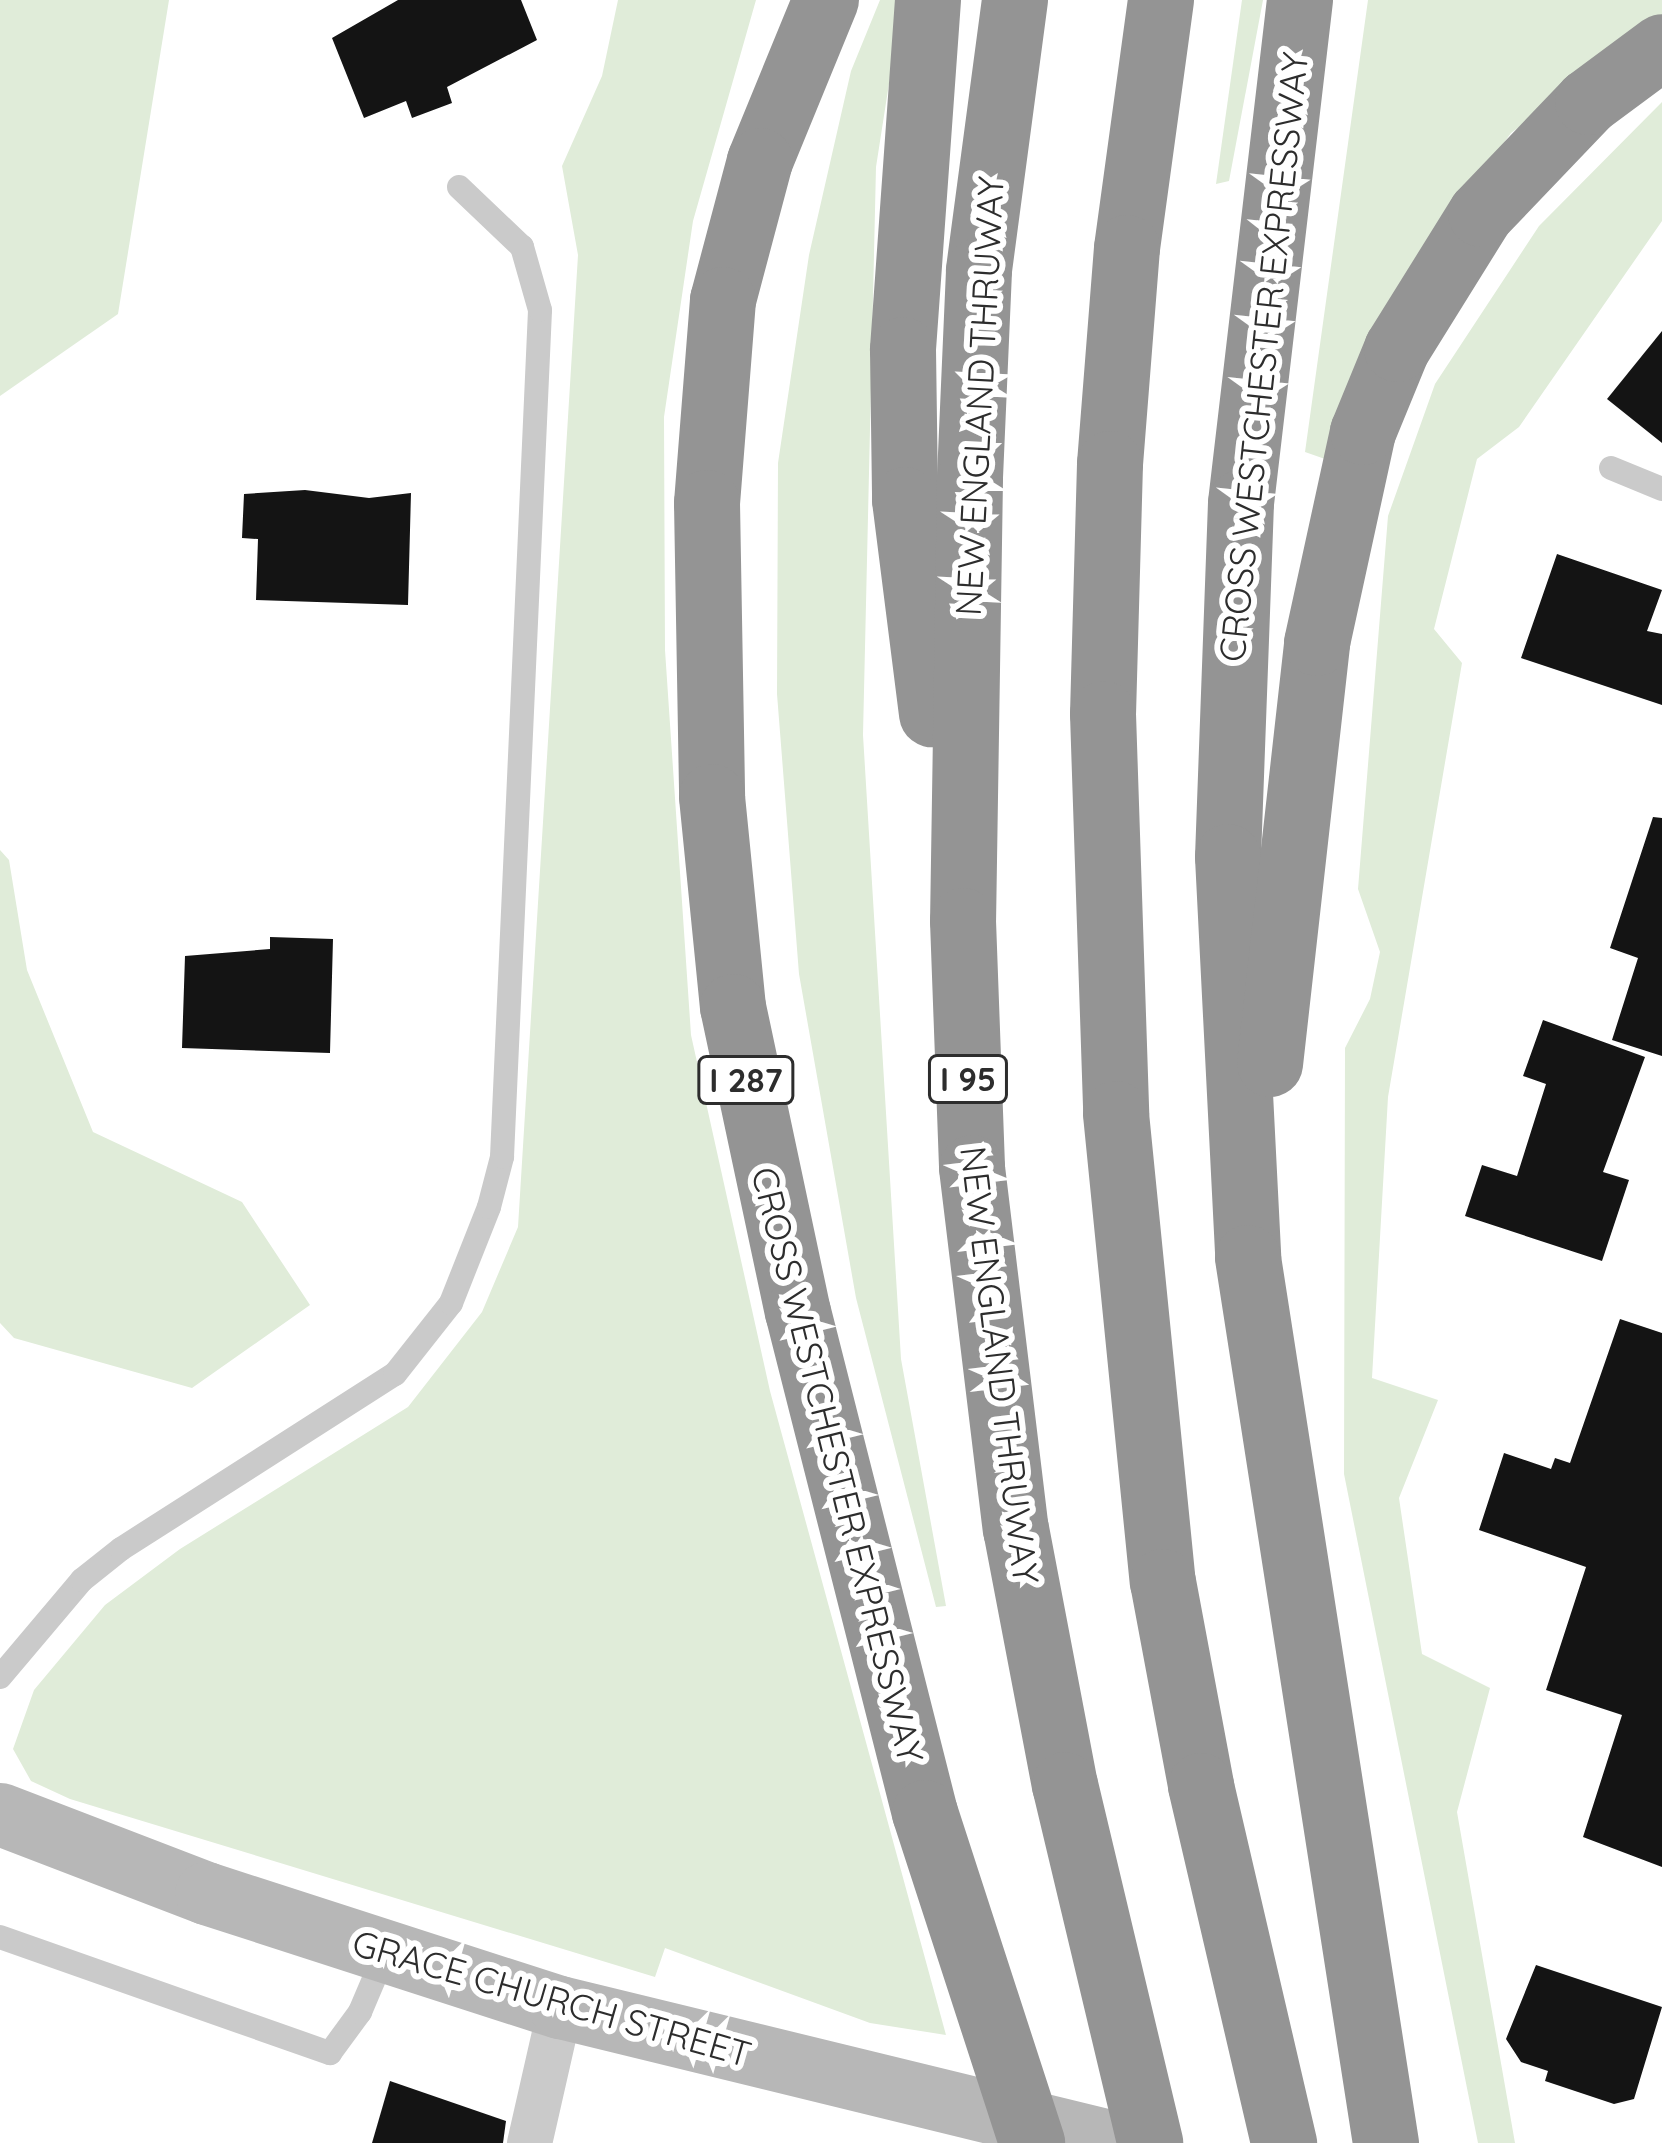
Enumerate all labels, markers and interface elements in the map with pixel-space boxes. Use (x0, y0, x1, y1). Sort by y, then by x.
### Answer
street label: CROSS WESTCHESTER EXPRESSWAY (1210, 50, 1316, 664)
street label: NEW ENGLAND THRUWAY (946, 175, 1012, 617)
road number: I 95 (926, 1052, 1010, 1106)
road number: I 287 (695, 1053, 797, 1107)
street label: NEW ENGLAND THRUWAY (952, 1144, 1048, 1586)
street label: CROSS WESTCHESTER EXPRESSWAY (743, 1163, 933, 1767)
street label: GRACE CHURCH STREET (348, 1920, 756, 2076)

